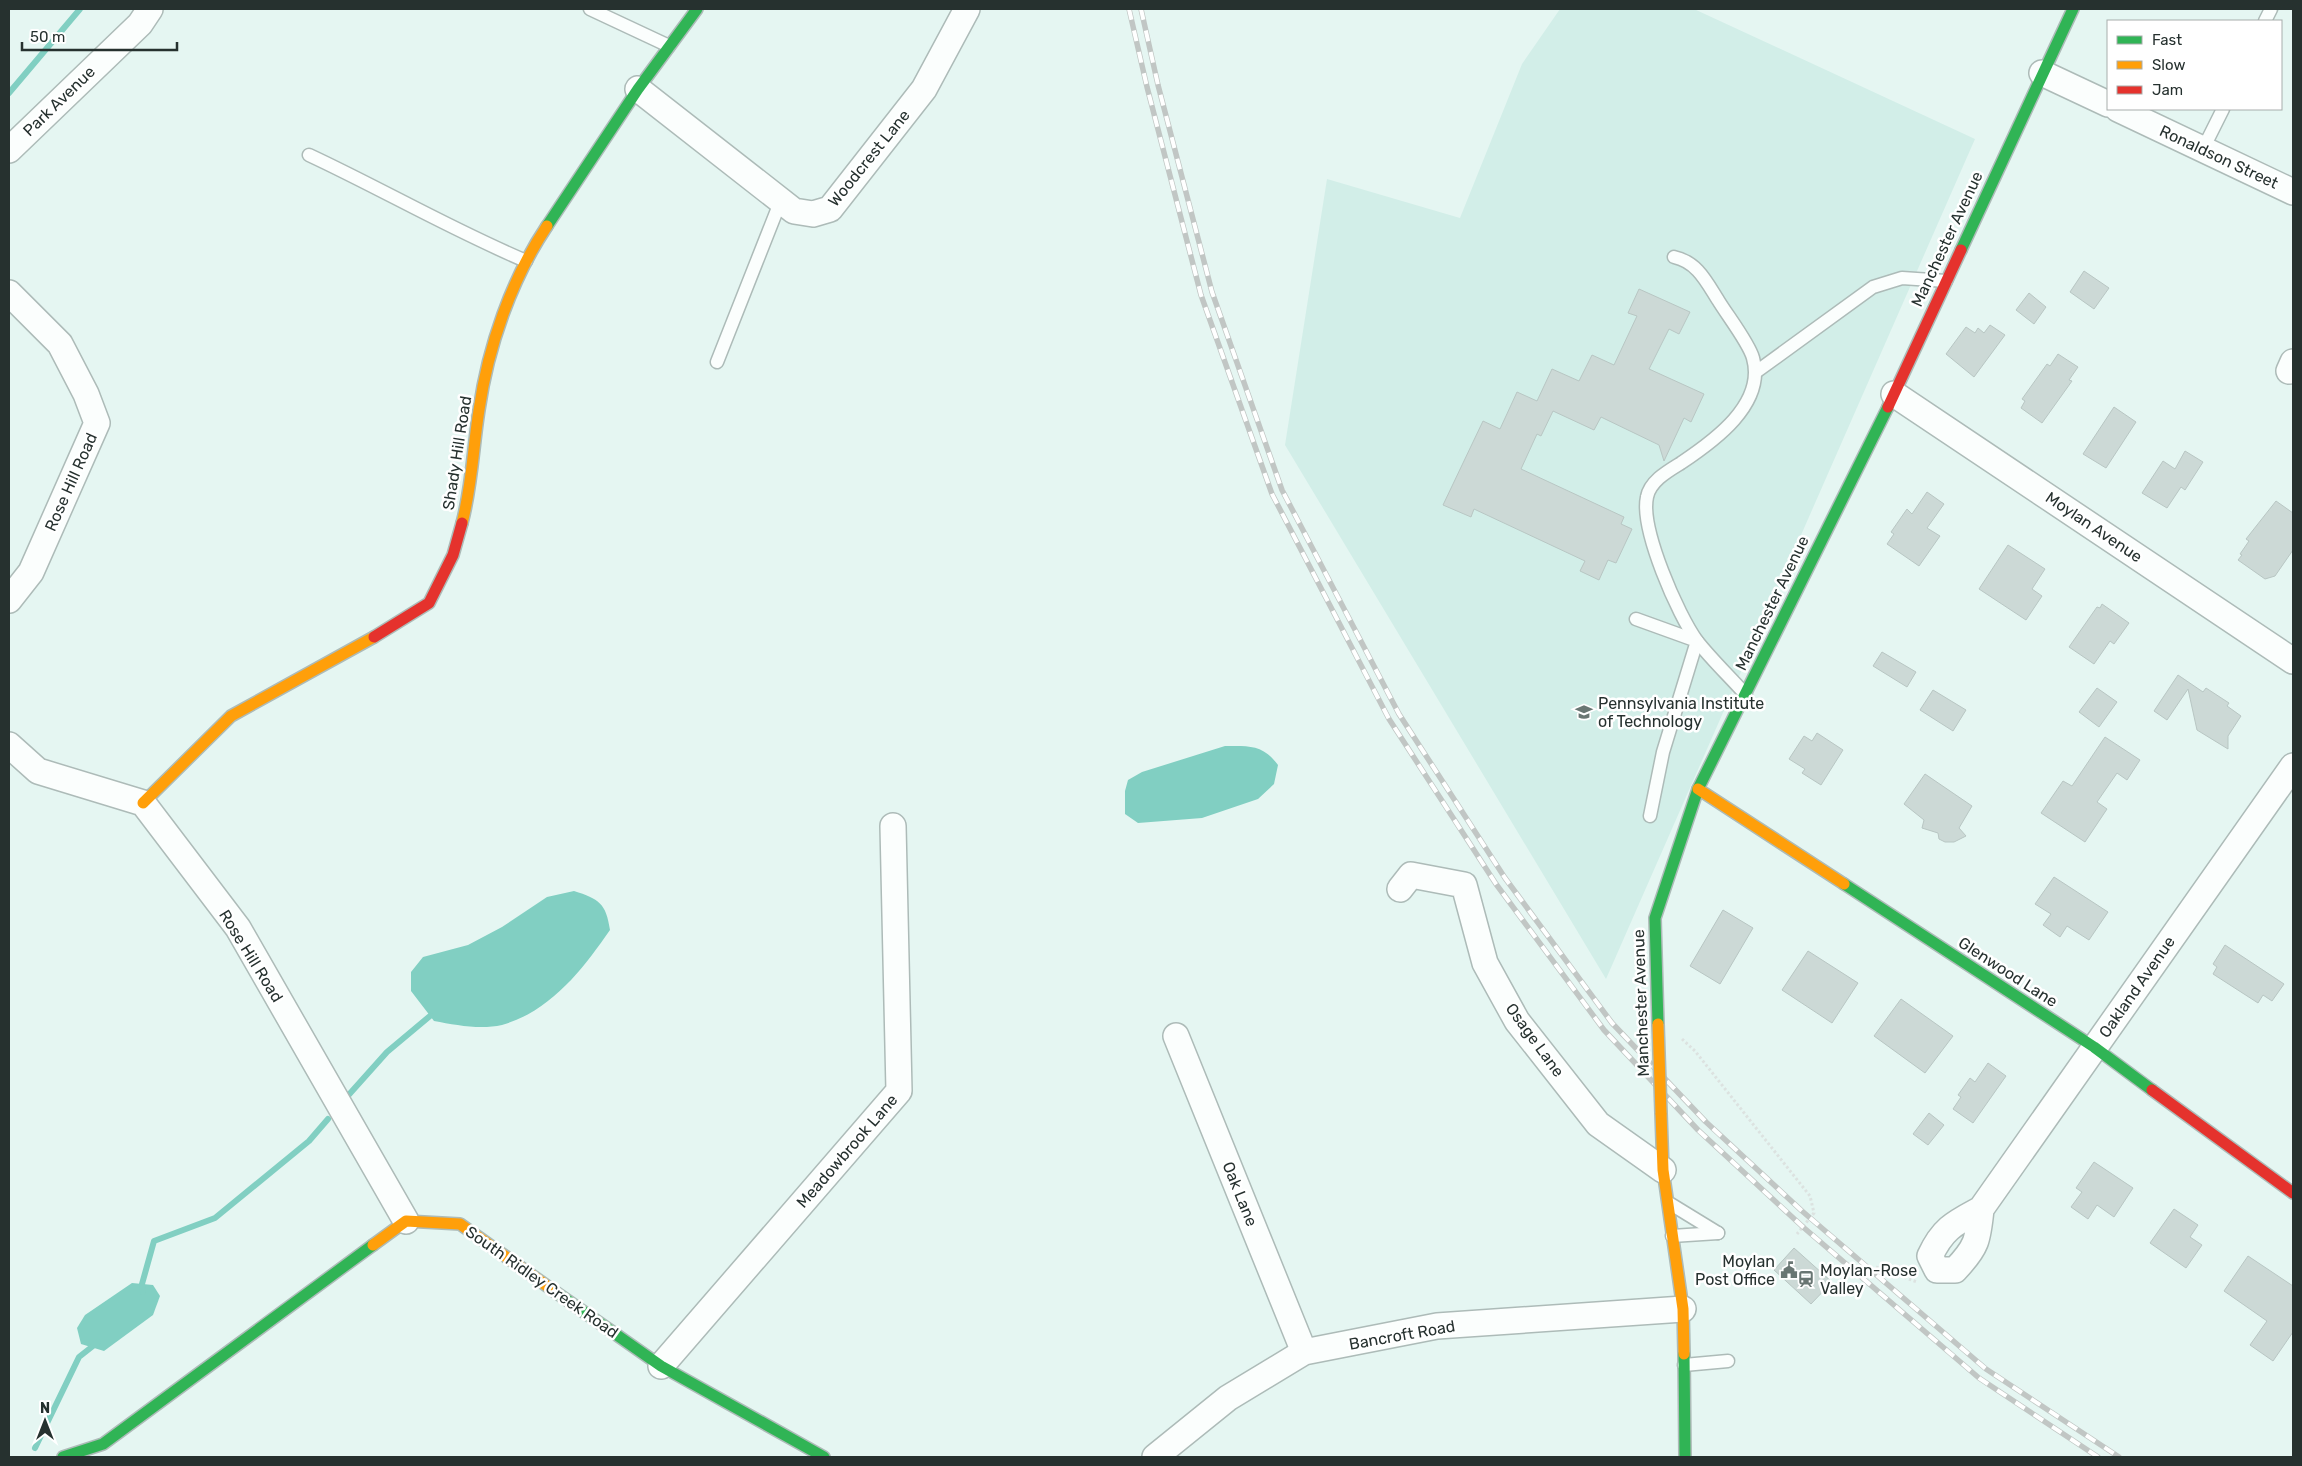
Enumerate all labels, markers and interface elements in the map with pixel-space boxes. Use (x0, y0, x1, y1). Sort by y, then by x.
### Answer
scale bar (22, 20, 178, 52)
legend (2107, 20, 2282, 110)
text: 50 m (30, 28, 65, 46)
text: Fast (2152, 31, 2182, 49)
text: Slow (2152, 56, 2185, 74)
street label: Park Avenue (19, 62, 99, 140)
text: Jam (2152, 81, 2183, 99)
street label: Woodcrest Lane (824, 106, 914, 210)
street label: Ronaldson Street (2157, 121, 2281, 193)
street label: Manchester Avenue (1907, 168, 1987, 310)
street label: Shady Hill Road (439, 395, 475, 511)
street label: Rose Hill Road (41, 430, 101, 534)
street label: Moylan Avenue (2042, 488, 2146, 566)
street label: Manchester Avenue (1731, 533, 1813, 673)
place label: Pennsylvania Institute of Technology (1598, 694, 1764, 731)
school or university icon: Pennsylvania Institute of Technology (1574, 702, 1594, 722)
street label: Rose Hill Road (215, 906, 287, 1006)
street label: Manchester Avenue (1629, 929, 1653, 1077)
street label: Glenwood Lane (1955, 933, 2061, 1011)
street label: Oakland Avenue (2095, 933, 2179, 1041)
street label: Osage Lane (1502, 999, 1568, 1081)
street label: Meadowbrook Lane (793, 1090, 901, 1212)
street label: Oak Lane (1218, 1159, 1262, 1229)
street label: South Ridley Creek Road (462, 1222, 622, 1342)
place label: Moylan Post Office (1695, 1252, 1775, 1289)
public building icon: Moylan Post Office (1779, 1260, 1799, 1280)
place label: Moylan-Rose Valley (1820, 1261, 1917, 1298)
station icon: Moylan-Rose Valley (1796, 1269, 1816, 1289)
street label: Bancroft Road (1348, 1316, 1456, 1354)
north arrow (20, 1396, 70, 1446)
text: N (40, 1400, 50, 1417)

